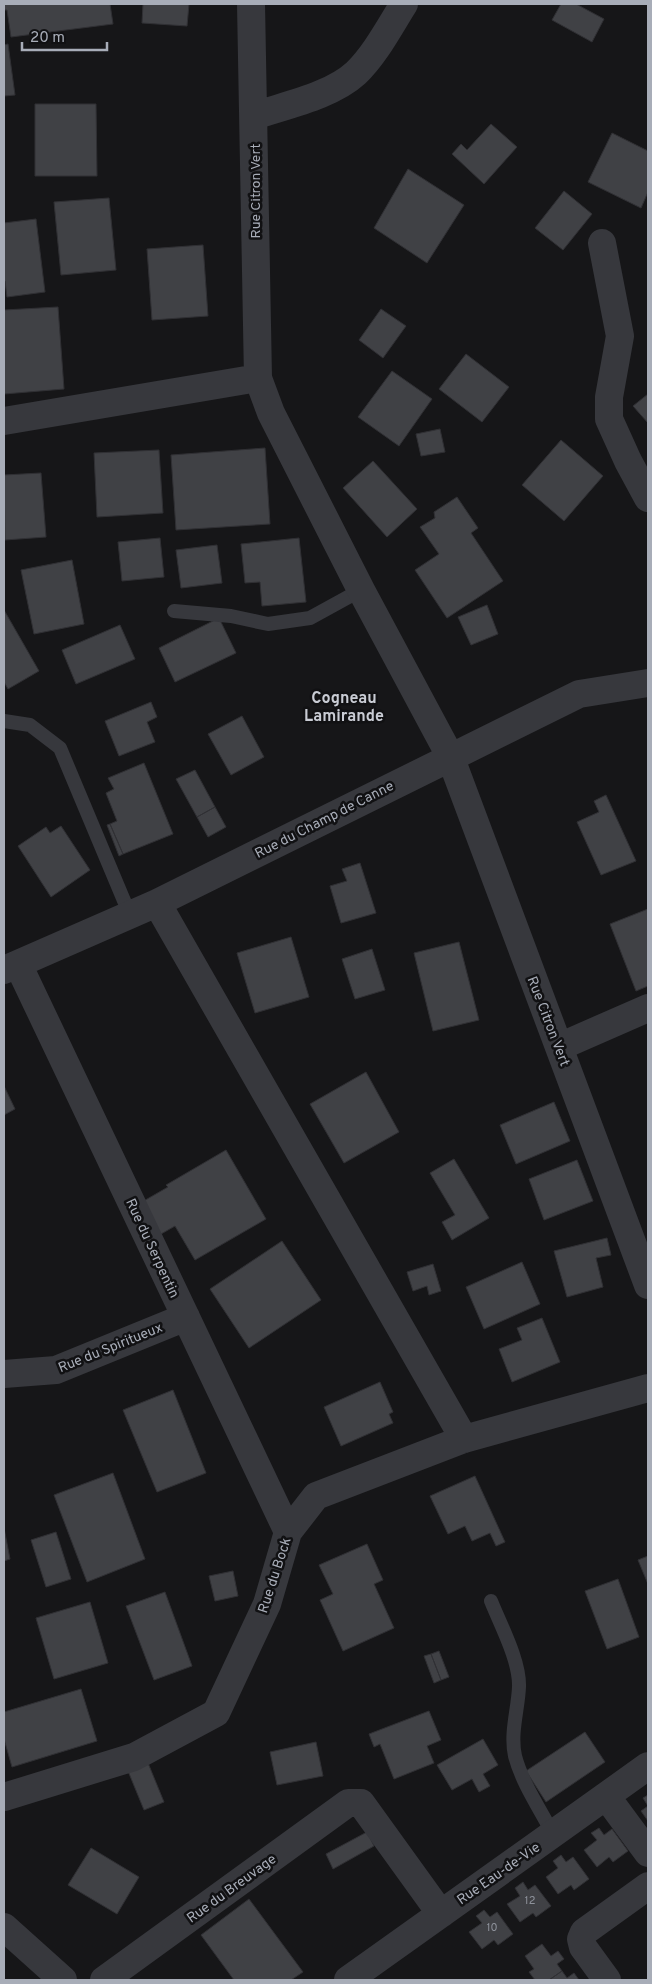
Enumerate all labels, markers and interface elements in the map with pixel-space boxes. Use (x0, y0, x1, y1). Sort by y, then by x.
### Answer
scale bar (22, 20, 108, 52)
text: 20 m (30, 29, 65, 48)
street label: Rue Citron Vert (248, 144, 265, 238)
district label: Cogneau Lamirande (304, 689, 384, 727)
street label: Rue du Champ de Canne (252, 778, 397, 863)
street label: Rue Citron Vert (523, 974, 573, 1069)
street label: Rue du Serpentin (121, 1196, 182, 1301)
street label: Rue du Spiritueux (56, 1320, 165, 1377)
street label: Rue du Bock (255, 1535, 296, 1615)
street label: Rue Eau-de-Vie (454, 1839, 544, 1909)
street label: Rue du Breuvage (184, 1851, 280, 1927)
house number: 12 (525, 1894, 535, 1908)
house number: 10 (486, 1921, 498, 1935)

